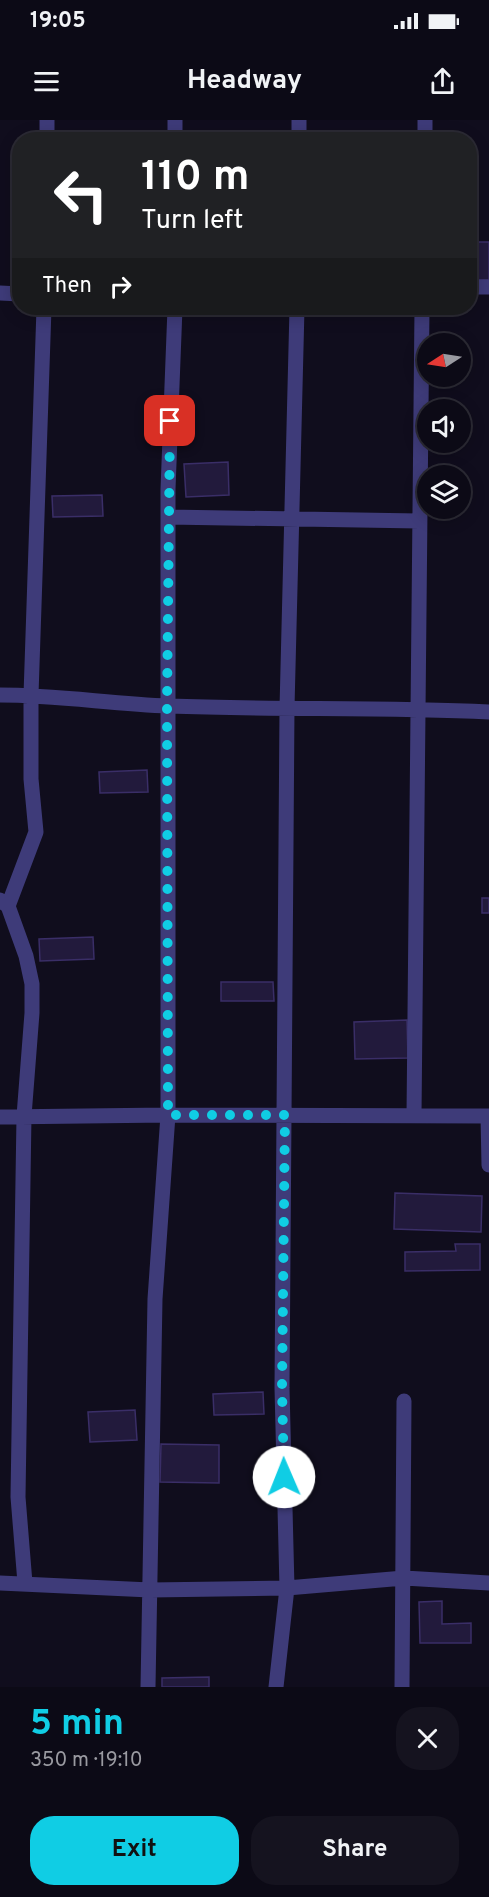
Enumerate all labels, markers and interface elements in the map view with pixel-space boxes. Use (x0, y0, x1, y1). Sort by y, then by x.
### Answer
text: 19:05 (30, 8, 86, 35)
text: Headway (187, 64, 302, 98)
icon: menu (30, 65, 63, 98)
icon: share (426, 65, 459, 98)
text: 110 m (141, 152, 250, 205)
icon: left (42, 156, 120, 234)
text: Turn left (141, 204, 243, 238)
icon: right (104, 270, 137, 303)
text: Then (42, 273, 92, 300)
north arrow (417, 333, 471, 387)
map controls (417, 333, 471, 519)
pin (144, 395, 195, 446)
button: sound (417, 399, 471, 453)
icon: arrive (153, 404, 186, 437)
button: layers (417, 465, 471, 519)
position arrow (252, 1445, 316, 1509)
text: 5 min (30, 1702, 124, 1748)
button: close (396, 1707, 459, 1770)
text: 350 m · 19:10 (30, 1748, 143, 1774)
button: Exit (30, 1816, 239, 1885)
button: Share (251, 1816, 459, 1885)

